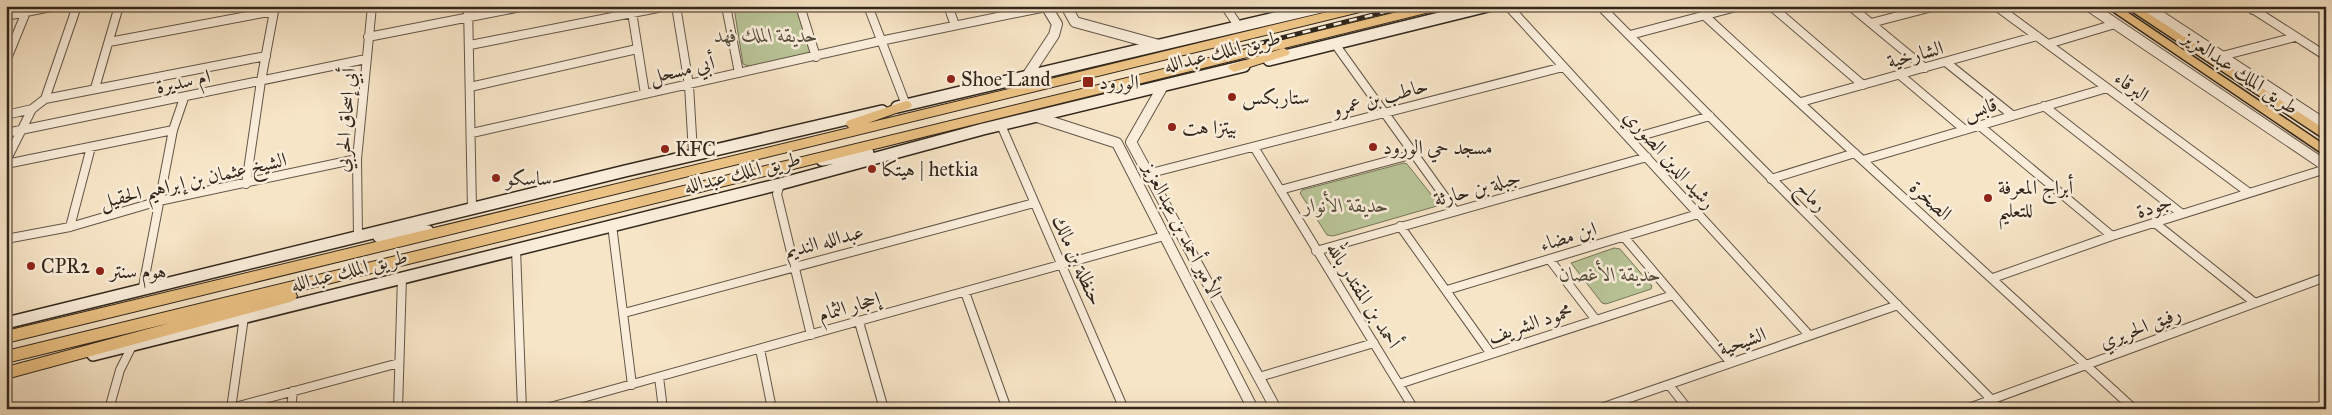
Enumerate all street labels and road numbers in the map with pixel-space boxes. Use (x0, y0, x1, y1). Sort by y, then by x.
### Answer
street label: طريق الملك عبدالعزيز (2177, 23, 2303, 120)
street label: طريق الملك عبدالله (1161, 25, 1283, 78)
street label: الشارخية (1884, 35, 1946, 73)
street label: أبي مسحل (647, 48, 718, 92)
street label: ام سديرة (153, 64, 214, 104)
street label: البرقاء (2109, 65, 2154, 107)
street label: أبي إسحاق الحربي (327, 66, 365, 173)
street label: حاطب بن عمرو (1328, 73, 1431, 124)
street label: قابس (1960, 92, 2000, 126)
street label: رشيد الدين الصوري (1616, 104, 1721, 216)
street label: طريق الملك عبدالله (681, 146, 803, 199)
street label: الشيخ عثمان بن إبراهيم الحقيل (97, 147, 291, 221)
street label: الأمير أحمد بن عبدالعزيز (1137, 155, 1230, 303)
street label: جبلة بن حارثة (1431, 165, 1523, 211)
street label: الصخرة (1904, 175, 1957, 226)
street label: رماح (1787, 176, 1832, 221)
street label: جودة (2133, 189, 2175, 224)
street label: حنظلة بن مالك (1047, 211, 1109, 309)
street label: ابن مضاء (1537, 216, 1599, 256)
street label: عبدالله النديم (782, 219, 868, 269)
street label: أحمد بن المقتدر بالله (1322, 236, 1409, 353)
street label: طريق الملك عبدالله (288, 244, 410, 297)
street label: إحجار الثمام (815, 285, 886, 332)
street label: محمود الشريف (1485, 298, 1576, 350)
street label: رفيق الحريري (2096, 300, 2186, 357)
street label: الشيحية (1715, 321, 1769, 361)

